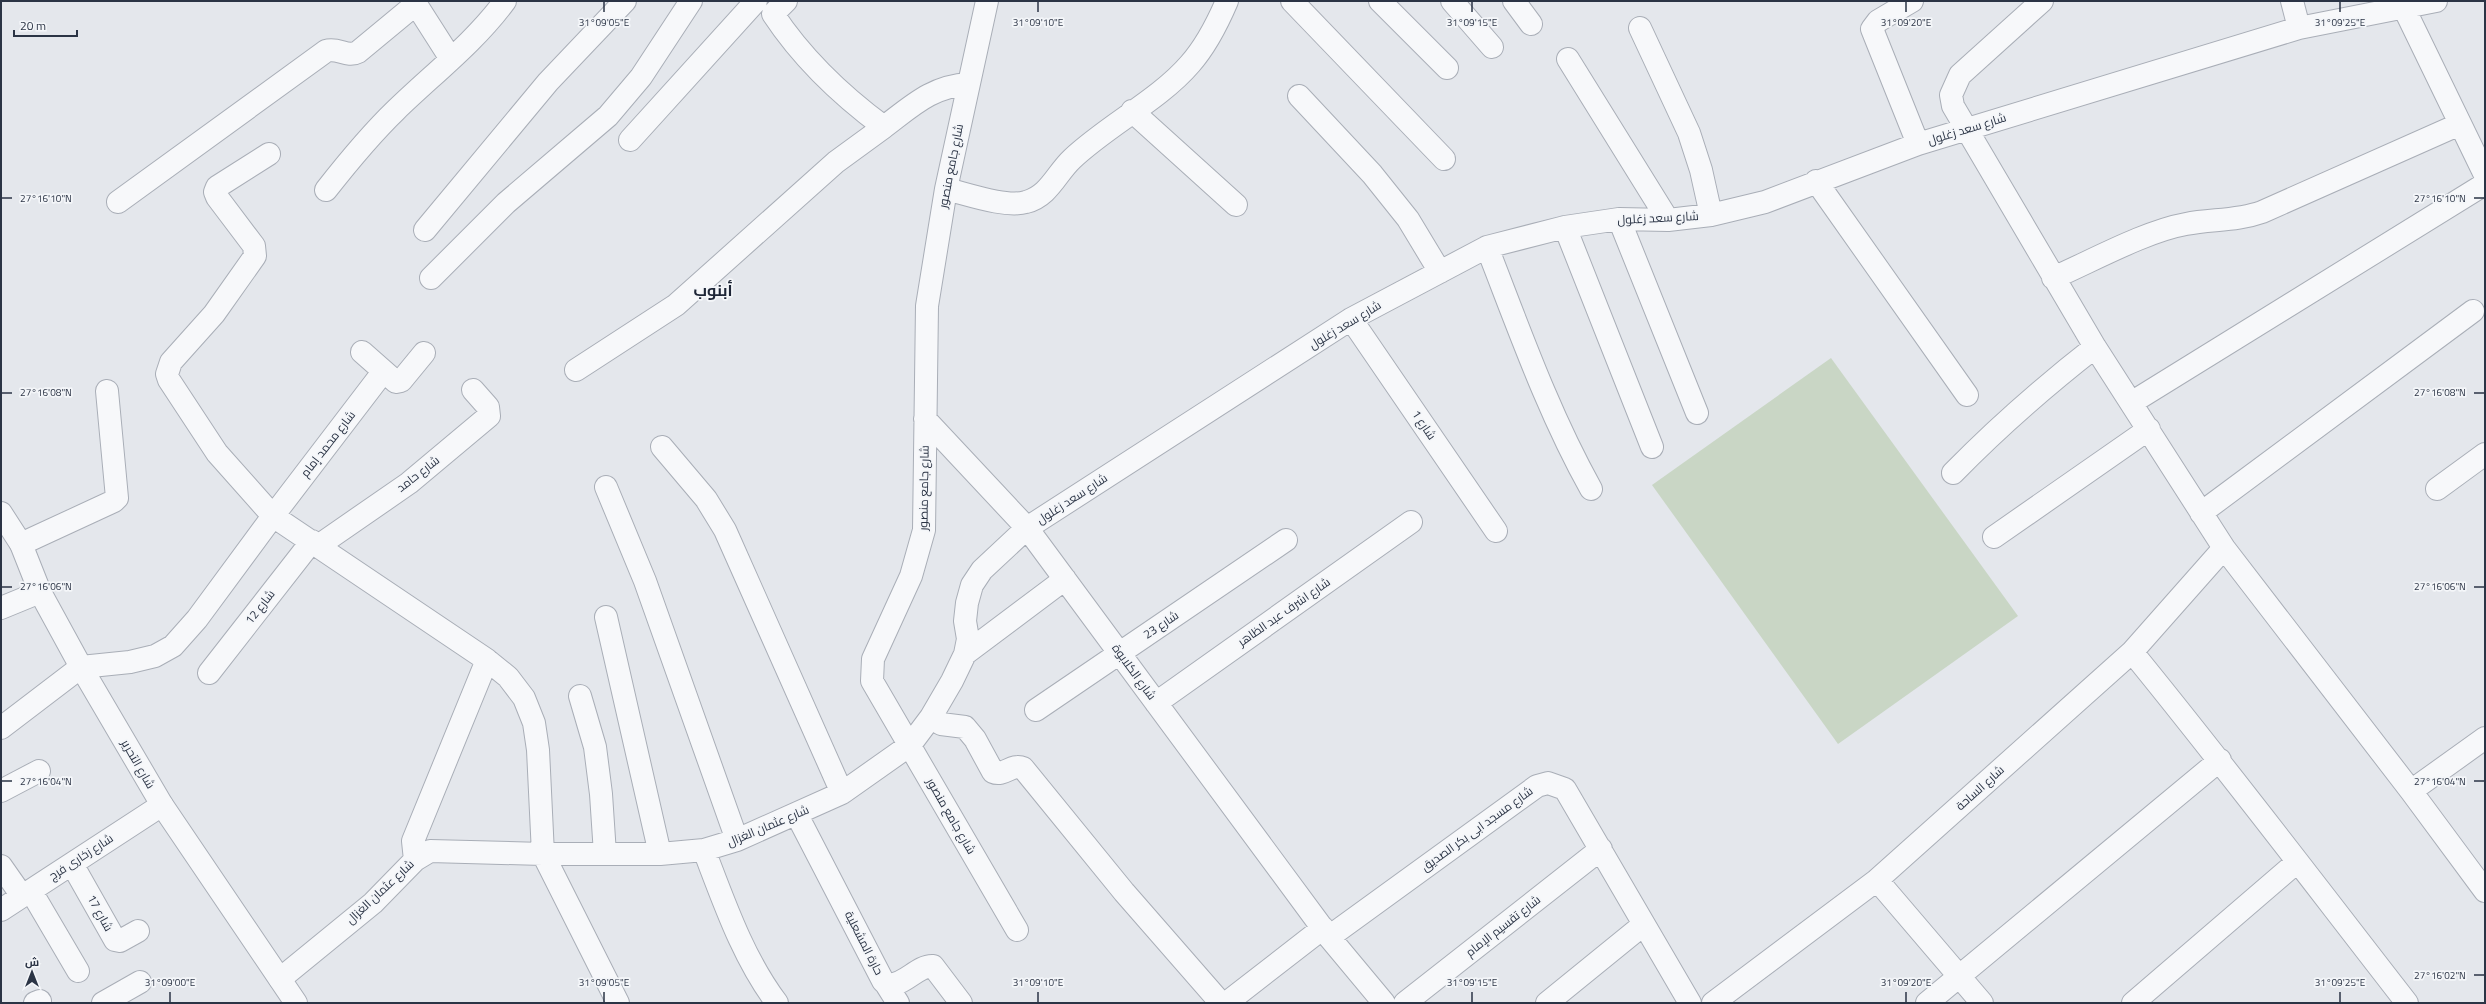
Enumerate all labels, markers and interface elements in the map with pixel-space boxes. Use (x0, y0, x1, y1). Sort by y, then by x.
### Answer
scale bar (14, 12, 77, 38)
text: 31°09'05"E (579, 15, 630, 30)
text: 31°09'10"E (1013, 15, 1064, 30)
text: 31°09'15"E (1447, 15, 1498, 30)
text: 31°09'20"E (1881, 15, 1932, 30)
text: 31°09'25"E (2315, 15, 2366, 30)
text: 20 m (20, 16, 46, 35)
street label: شارع سعد زغلول (1925, 108, 2009, 150)
street label: شارع جامع منصور (933, 122, 968, 211)
text: 27°16'10"N (20, 191, 72, 206)
text: 27°16'10"N (2414, 191, 2466, 206)
street label: شارع سعد زغلول (1617, 206, 1699, 229)
district label: أبنوب (694, 278, 732, 302)
street label: شارع سعد زغلول (1305, 295, 1385, 354)
text: 27°16'08"N (20, 385, 72, 400)
text: 27°16'08"N (2414, 385, 2466, 400)
street label: شارع محمد إمام (296, 406, 360, 481)
street label: شارع 1 (1407, 406, 1441, 444)
street label: شارع جامع منصور (913, 445, 934, 532)
street label: شارع حامد (392, 451, 443, 497)
street label: شارع سعد زغلول (1032, 468, 1111, 529)
street label: شارع اشرف عبد الظاهر (1233, 572, 1334, 651)
text: 27°16'06"N (20, 579, 72, 594)
text: 27°16'06"N (2414, 579, 2466, 594)
street label: شارع 12 (240, 585, 279, 628)
street label: شارع 23 (1139, 606, 1182, 643)
street label: شارع الكلابوة (1107, 640, 1161, 704)
street label: شارع التحرير (116, 735, 160, 792)
street label: شارع الساحة (1951, 760, 2008, 815)
street label: شارع جامع منصور (921, 773, 981, 858)
text: 27°16'04"N (20, 774, 72, 789)
text: 27°16'04"N (2414, 774, 2466, 789)
street label: شارع مسجد ابى بكر الصديق (1417, 781, 1537, 876)
street label: شارع عثمان الغزال (724, 800, 812, 851)
street label: شارع زخارى فرج (45, 829, 117, 885)
street label: شارع عثمان الغزال (341, 855, 418, 929)
street label: شارع تقسيم الإمام (1461, 890, 1544, 961)
street label: شارع 17 (83, 891, 118, 935)
street label: حارة المشعلية (840, 907, 889, 978)
north arrow (12, 952, 52, 992)
text: ش (25, 954, 39, 970)
text: 27°16'02"N (2414, 968, 2466, 983)
text: 31°09'00"E (145, 975, 196, 990)
text: 31°09'05"E (579, 975, 630, 990)
text: 31°09'10"E (1013, 975, 1064, 990)
text: 31°09'15"E (1447, 975, 1498, 990)
text: 31°09'20"E (1881, 975, 1932, 990)
text: 31°09'25"E (2315, 975, 2366, 990)

